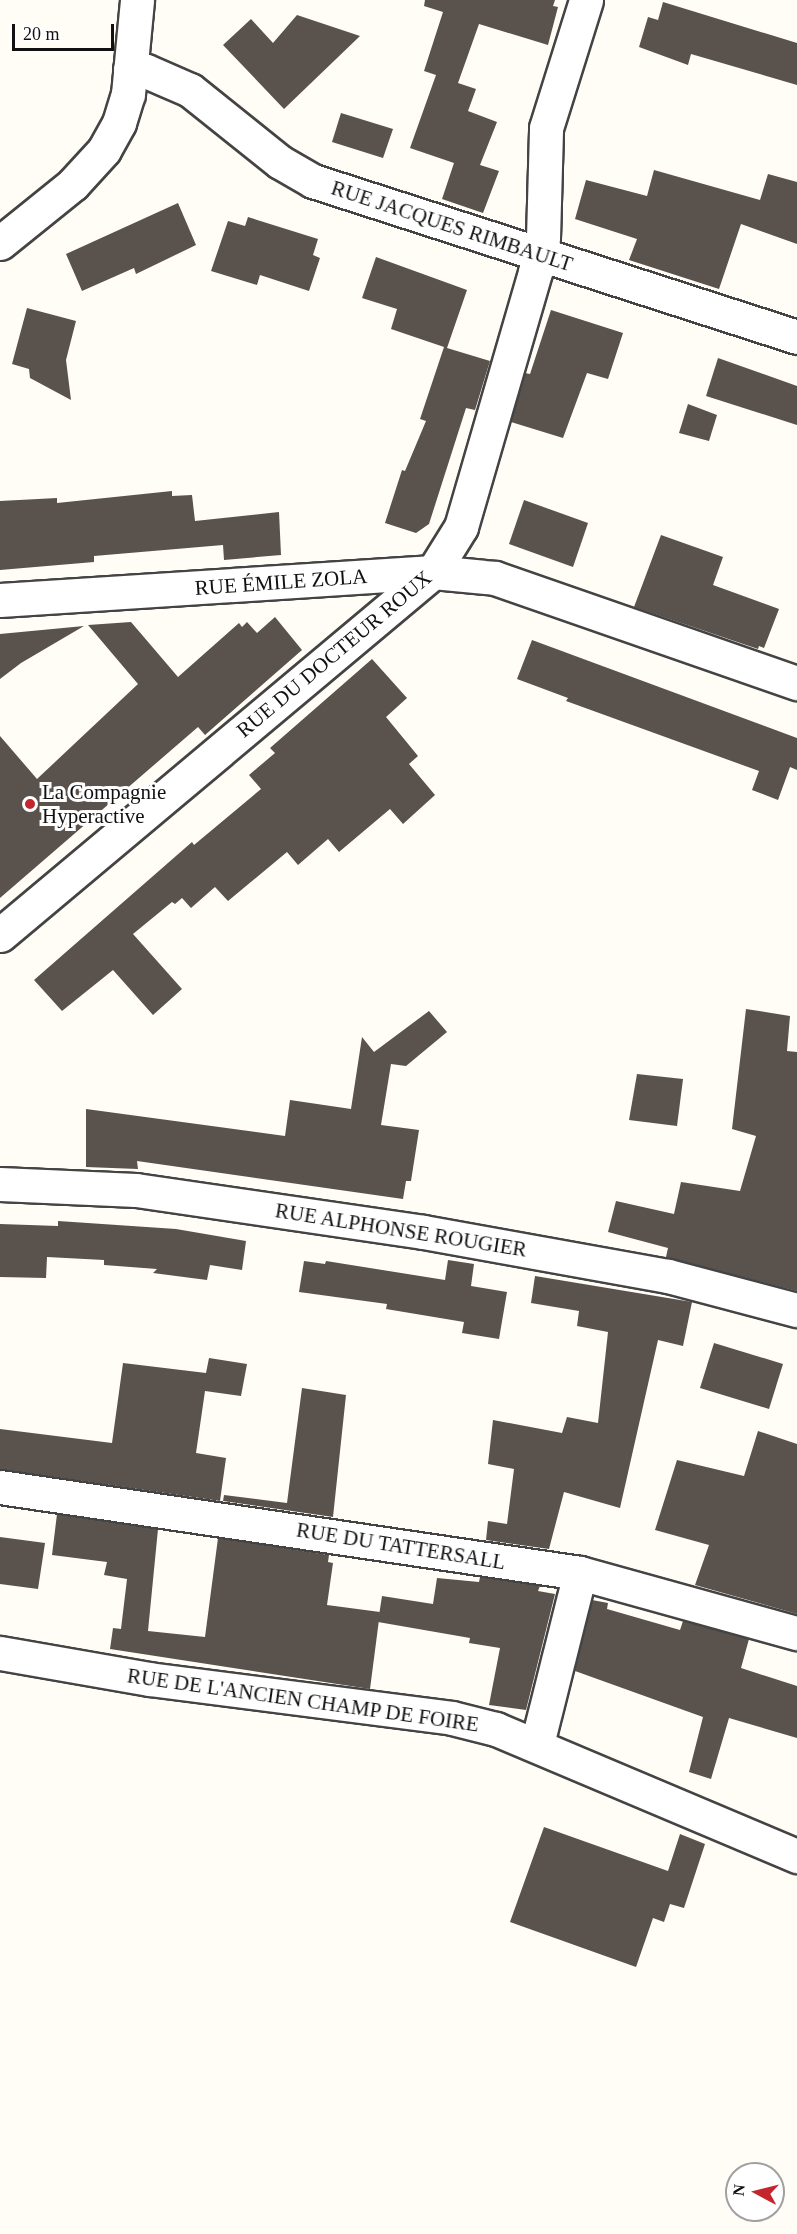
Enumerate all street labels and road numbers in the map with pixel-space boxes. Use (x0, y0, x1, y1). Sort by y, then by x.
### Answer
street label: RUE JACQUES RIMBAULT (328, 175, 576, 277)
street label: RUE ÉMILE ZOLA (194, 563, 368, 601)
street label: RUE DU DOCTEUR ROUX (231, 565, 437, 743)
street label: RUE ALPHONSE ROUGIER (273, 1198, 529, 1262)
street label: RUE DU TATTERSALL (294, 1517, 508, 1575)
street label: RUE DE L'ANCIEN CHAMP DE FOIRE (125, 1663, 481, 1737)

